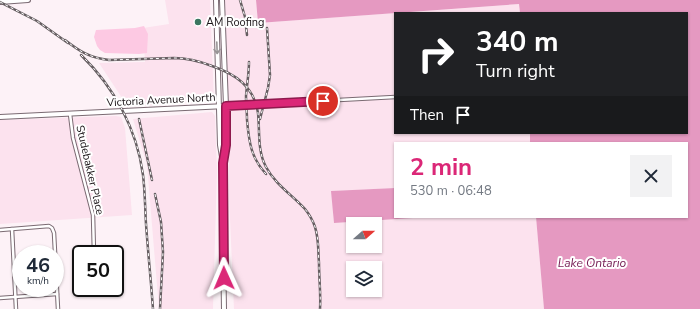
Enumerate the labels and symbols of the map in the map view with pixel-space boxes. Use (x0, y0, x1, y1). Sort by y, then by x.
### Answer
place label: AM Roofing (206, 15, 265, 30)
marker: AM Roofing (193, 17, 203, 27)
one-way arrow (214, 41, 221, 54)
pin (306, 84, 340, 118)
street label: Victoria Avenue North (105, 90, 216, 110)
street label: Studebakker Place (72, 124, 108, 216)
north arrow (346, 217, 382, 253)
speed limit sign: 50 (72, 245, 124, 297)
water label: Lake Ontario (558, 255, 627, 271)
position arrow (203, 257, 245, 299)

